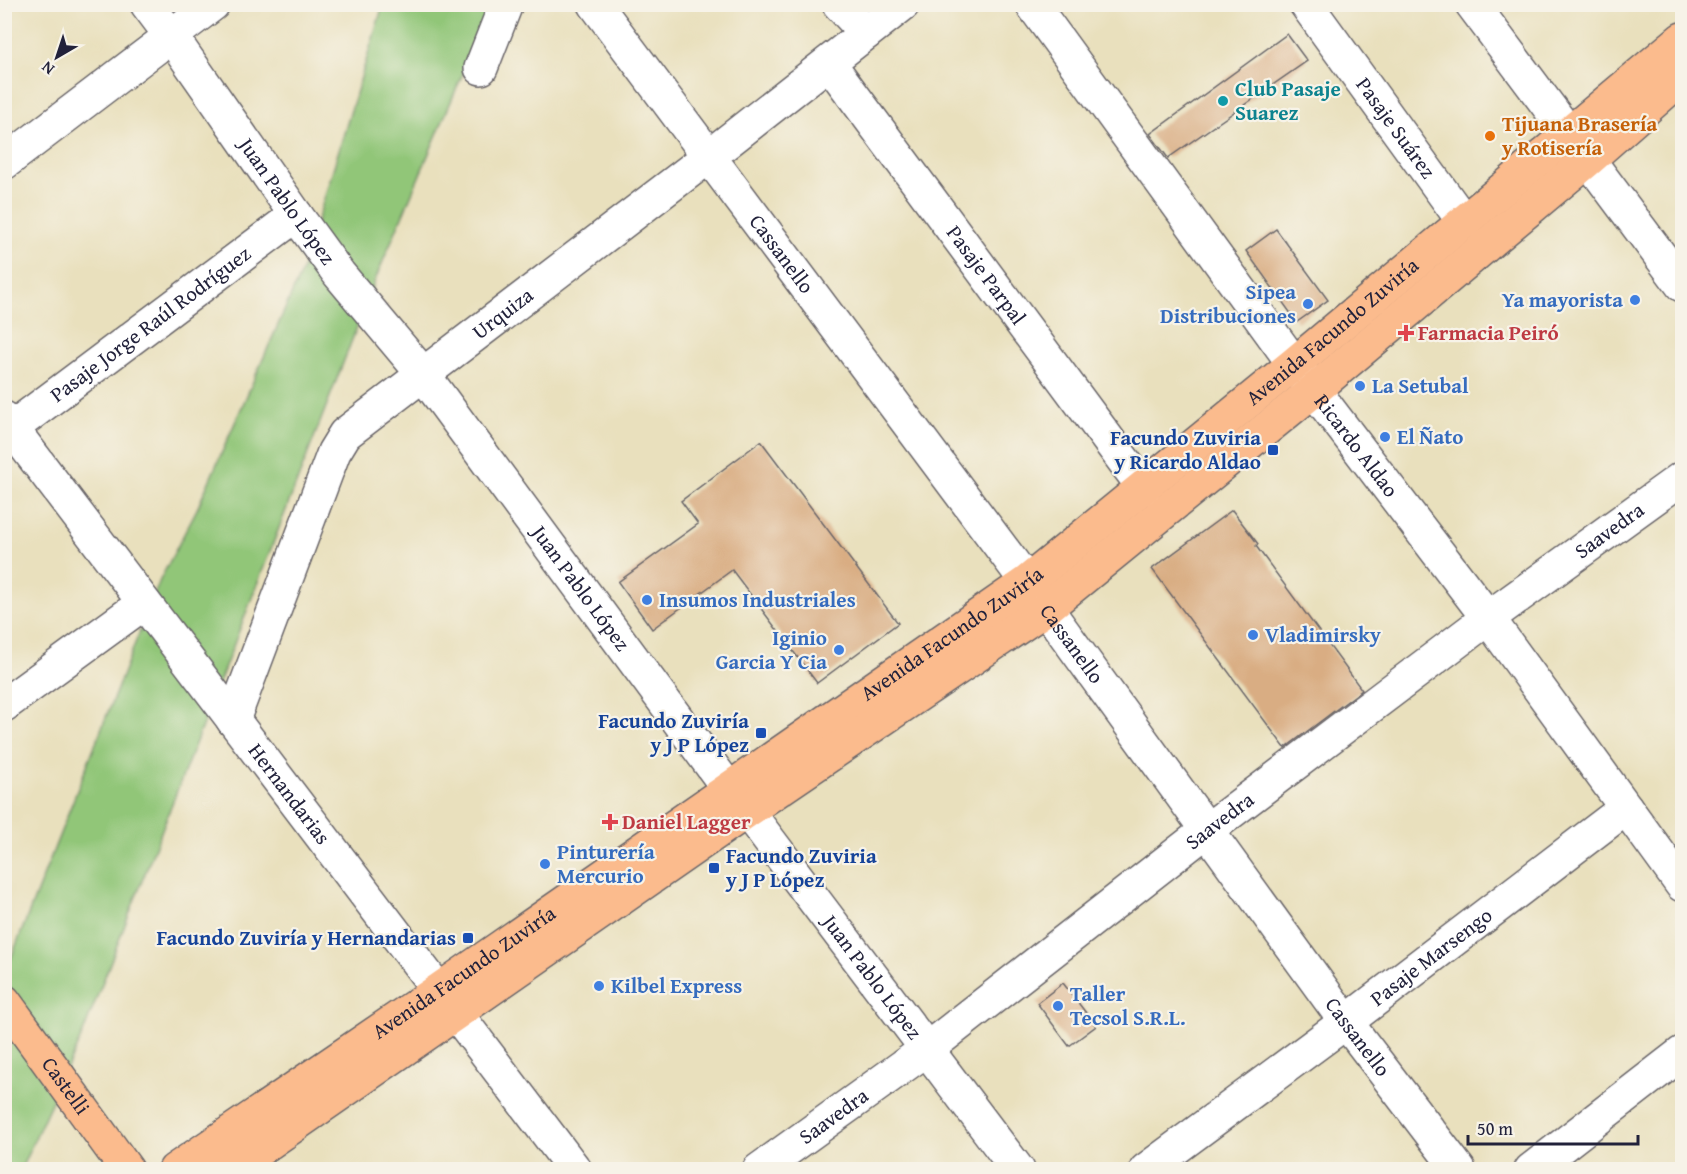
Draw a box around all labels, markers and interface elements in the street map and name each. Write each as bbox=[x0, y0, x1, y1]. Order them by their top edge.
north arrow bbox=[27, 27, 87, 87]
text: N bbox=[36, 56, 59, 81]
street label: Pasaje Suárez bbox=[1349, 70, 1444, 185]
place label: Club Pasaje Suarez bbox=[1235, 73, 1341, 128]
marker: Club Pasaje Suarez bbox=[1216, 94, 1230, 108]
place label: Tijuana Brasería y Rotisería bbox=[1501, 108, 1657, 163]
street label: Juan Pablo López bbox=[230, 129, 343, 271]
marker: Tijuana Brasería y Rotisería bbox=[1483, 129, 1497, 143]
street label: Cassanello bbox=[742, 207, 822, 300]
street label: Pasaje Parpal bbox=[939, 219, 1034, 331]
street label: Pasaje Jorge Raúl Rodríguez bbox=[43, 238, 257, 409]
street label: Avenida Facundo Zuviría bbox=[1239, 250, 1425, 413]
place label: Sipea Distribuciones bbox=[1160, 276, 1296, 331]
street label: Urquiza bbox=[465, 280, 540, 347]
place label: Ya mayorista bbox=[1502, 284, 1623, 315]
marker: Ya mayorista bbox=[1628, 293, 1642, 307]
marker: Sipea Distribuciones bbox=[1301, 297, 1315, 311]
place label: Farmacia Peiró bbox=[1418, 317, 1559, 348]
marker: Farmacia Peiró bbox=[1399, 326, 1413, 340]
place label: La Setubal bbox=[1372, 370, 1469, 401]
marker: La Setubal bbox=[1353, 379, 1367, 393]
street label: Ricardo Aldao bbox=[1307, 387, 1406, 504]
place label: El Ñato bbox=[1397, 421, 1463, 452]
place label: Facundo Zuviria y Ricardo Aldao bbox=[1110, 422, 1261, 477]
marker: El Ñato bbox=[1378, 430, 1392, 444]
marker: Facundo Zuviria y Ricardo Aldao bbox=[1266, 443, 1280, 457]
street label: Saavedra bbox=[1568, 494, 1650, 566]
street label: Juan Pablo López bbox=[523, 516, 638, 657]
street label: Avenida Facundo Zuviría bbox=[854, 559, 1050, 708]
place label: Insumos Industriales bbox=[659, 584, 856, 615]
marker: Insumos Industriales bbox=[640, 593, 654, 607]
street label: Cassanello bbox=[1033, 597, 1112, 690]
place label: Vladimirsky bbox=[1265, 619, 1381, 650]
place label: Iginio Garcia Y Cia bbox=[716, 622, 827, 677]
marker: Vladimirsky bbox=[1246, 628, 1260, 642]
marker: Iginio Garcia Y Cia bbox=[832, 643, 846, 657]
place label: Facundo Zuviría y J P López bbox=[598, 705, 749, 760]
marker: Facundo Zuviría y J P López bbox=[754, 726, 768, 740]
street label: Hernandarias bbox=[241, 736, 338, 851]
street label: Saavedra bbox=[1178, 784, 1260, 857]
place label: Daniel Lagger bbox=[622, 806, 751, 837]
marker: Daniel Lagger bbox=[603, 815, 617, 829]
place label: Pinturería Mercurio bbox=[557, 836, 655, 891]
place label: Facundo Zuviria y J P López bbox=[725, 840, 877, 895]
marker: Pinturería Mercurio bbox=[538, 857, 552, 871]
marker: Facundo Zuviria y J P López bbox=[707, 861, 721, 875]
street label: Avenida Facundo Zuviría bbox=[366, 898, 562, 1046]
street label: Pasaje Marsengo bbox=[1363, 900, 1499, 1013]
street label: Juan Pablo López bbox=[814, 906, 930, 1046]
place label: Facundo Zuviría y Hernandarias bbox=[156, 922, 456, 953]
marker: Facundo Zuviría y Hernandarias bbox=[461, 931, 475, 945]
place label: Kilbel Express bbox=[611, 970, 742, 1001]
place label: Taller Tecsol S.R.L. bbox=[1070, 978, 1186, 1033]
marker: Kilbel Express bbox=[592, 979, 606, 993]
street label: Cassanello bbox=[1318, 991, 1398, 1083]
marker: Taller Tecsol S.R.L. bbox=[1051, 999, 1065, 1013]
street label: Castelli bbox=[35, 1050, 98, 1121]
street label: Saavedra bbox=[792, 1080, 875, 1152]
scale bar bbox=[1468, 1108, 1638, 1146]
text: 50 m bbox=[1477, 1115, 1513, 1142]

